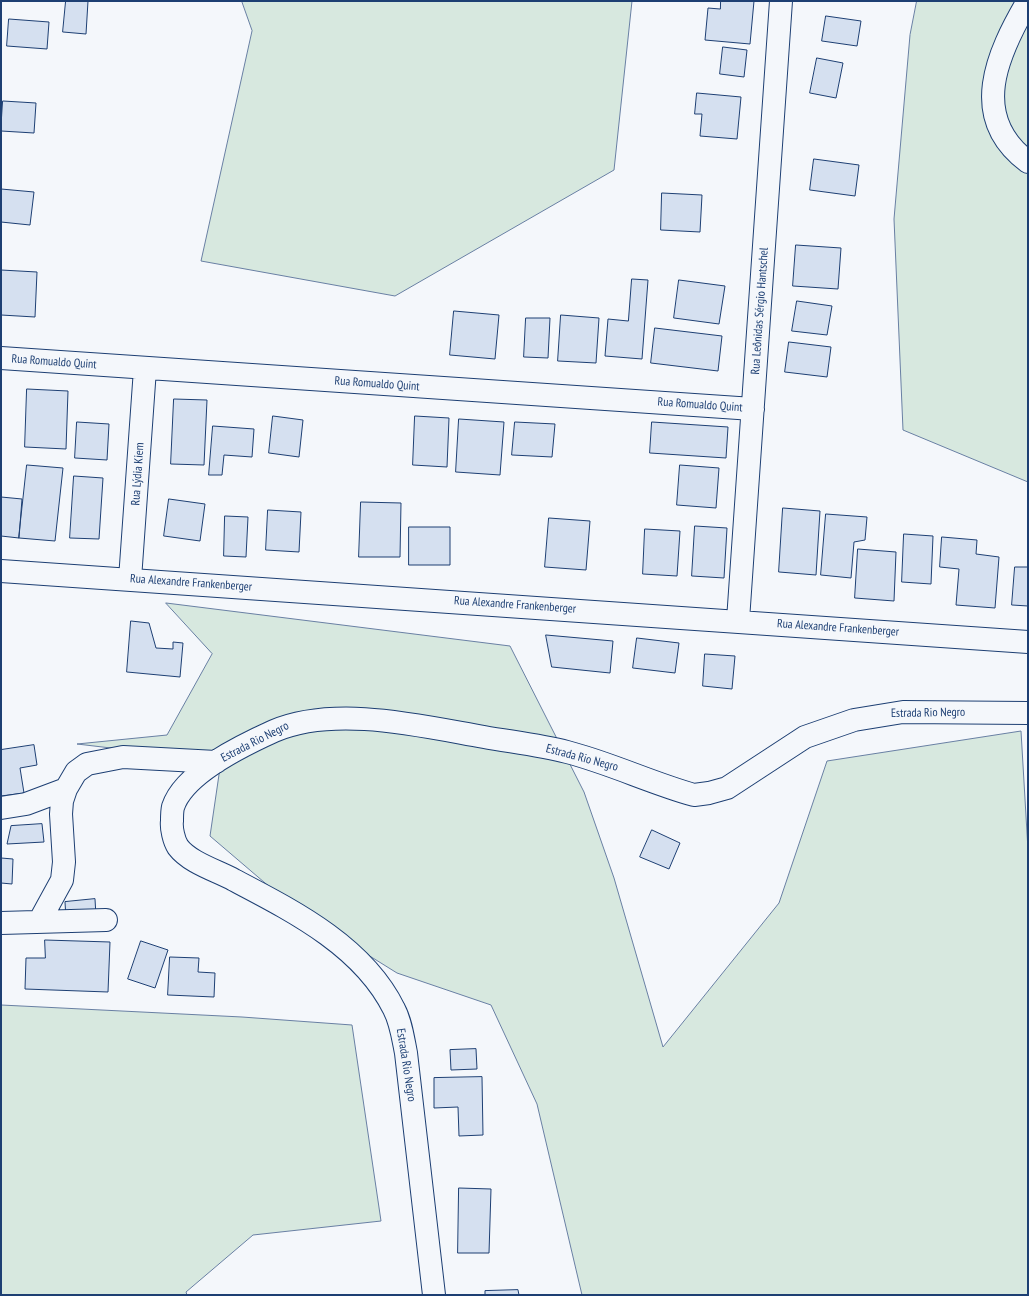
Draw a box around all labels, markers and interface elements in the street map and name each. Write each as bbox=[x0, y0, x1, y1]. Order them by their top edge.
street label: Rua Leônidas Sérgio Hantschel bbox=[748, 247, 772, 375]
street label: Rua Romualdo Quint bbox=[11, 352, 97, 372]
street label: Rua Romualdo Quint bbox=[334, 374, 420, 394]
street label: Rua Romualdo Quint bbox=[657, 395, 743, 415]
street label: Rua Lýdia Kiem bbox=[129, 442, 147, 506]
street label: Rua Alexandre Frankenberger bbox=[129, 572, 253, 594]
street label: Rua Alexandre Frankenberger bbox=[453, 594, 577, 616]
street label: Rua Alexandre Frankenberger bbox=[776, 617, 900, 639]
street label: Estrada Rio Negro bbox=[891, 705, 965, 721]
street label: Estrada Rio Negro bbox=[219, 719, 291, 765]
street label: Estrada Rio Negro bbox=[544, 741, 620, 775]
street label: Estrada Rio Negro bbox=[393, 1027, 419, 1103]

